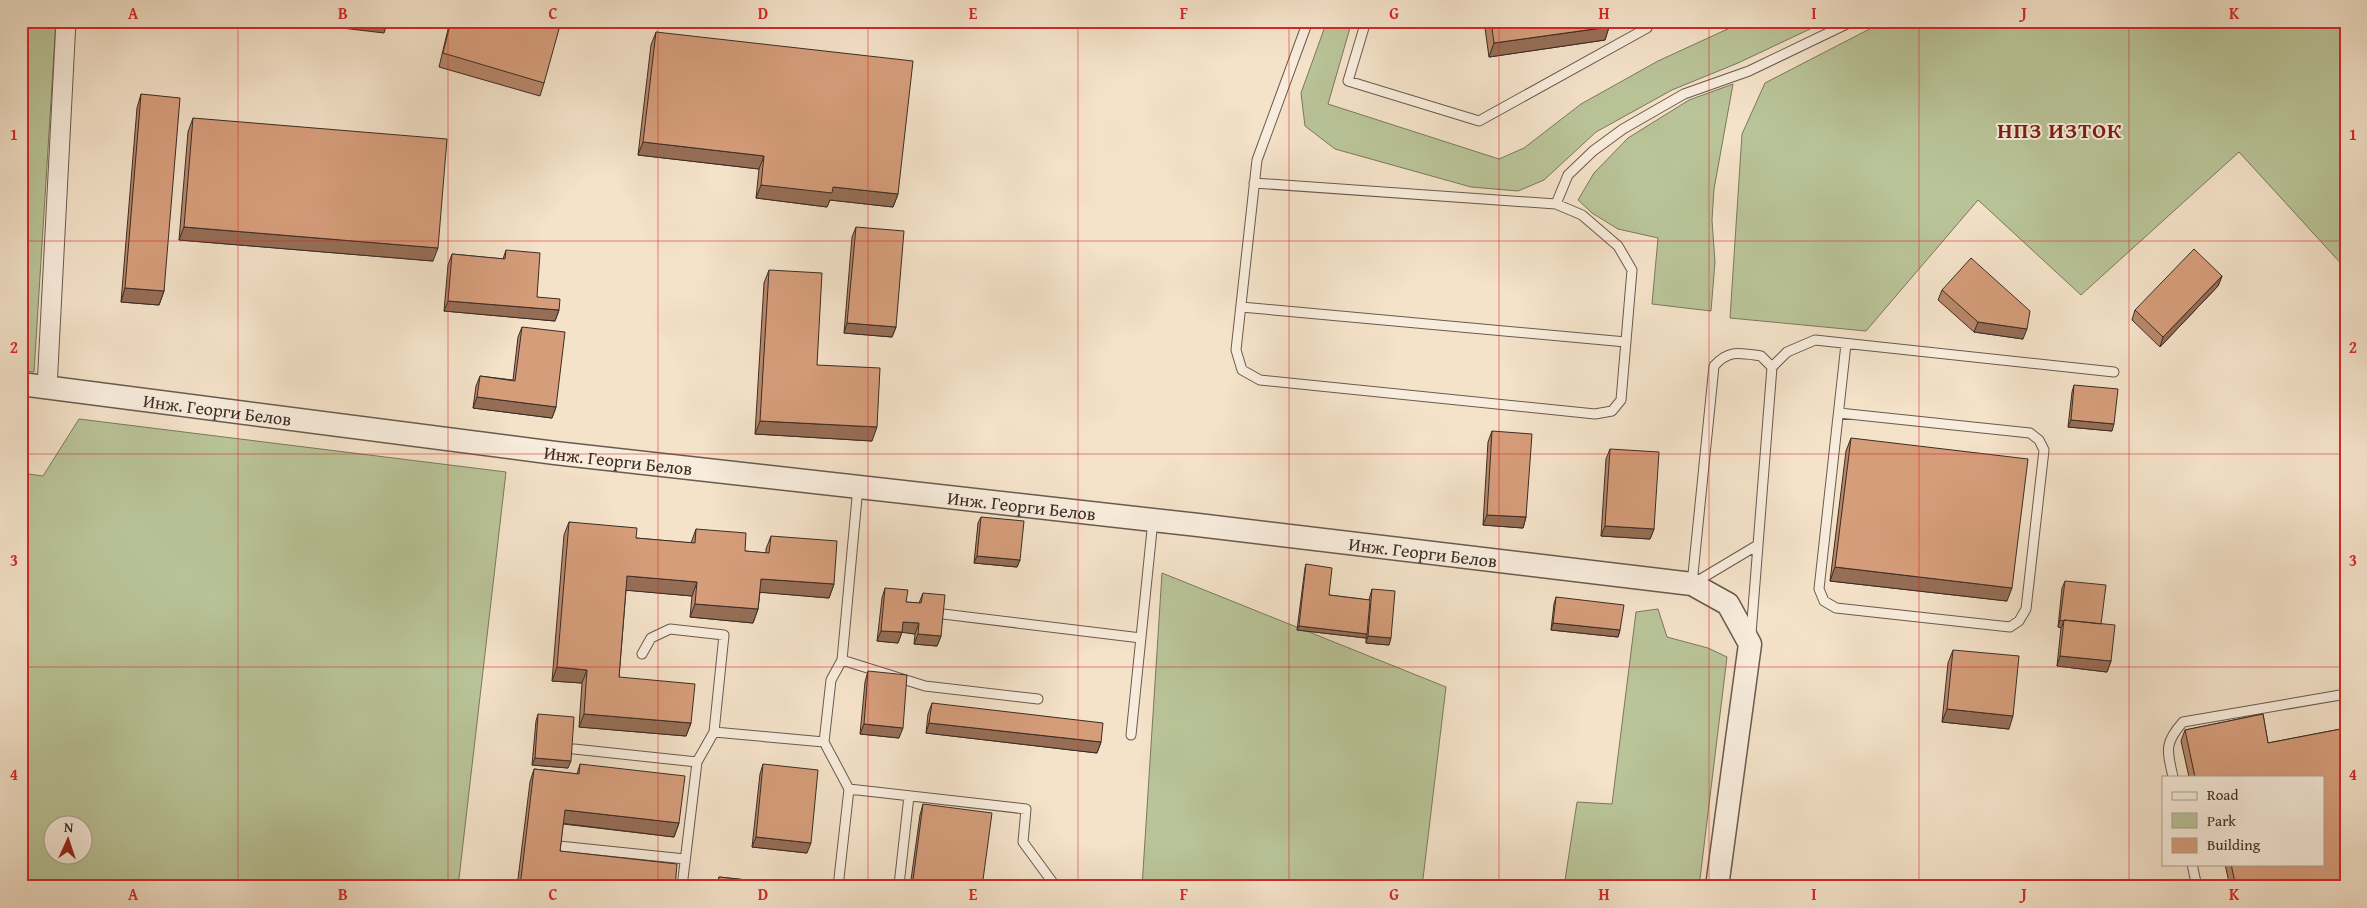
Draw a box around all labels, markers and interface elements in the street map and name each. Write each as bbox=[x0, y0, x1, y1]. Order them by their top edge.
text: A bbox=[128, 1, 139, 25]
text: B bbox=[338, 1, 348, 25]
text: C bbox=[548, 1, 558, 25]
text: D bbox=[758, 1, 768, 25]
text: E bbox=[969, 1, 978, 25]
text: F bbox=[1180, 1, 1188, 25]
text: G bbox=[1389, 1, 1399, 25]
text: H bbox=[1598, 1, 1610, 25]
text: I bbox=[1811, 1, 1817, 25]
text: J bbox=[2018, 1, 2027, 25]
text: K bbox=[2229, 1, 2240, 25]
district label: НПЗ ИЗТОК bbox=[1997, 114, 2123, 146]
text: 1 bbox=[10, 122, 18, 146]
text: 1 bbox=[2349, 122, 2357, 146]
text: 2 bbox=[10, 335, 18, 359]
text: 2 bbox=[2349, 335, 2357, 359]
street label: Инж. Георги Белов bbox=[142, 386, 293, 432]
street label: Инж. Георги Белов bbox=[542, 438, 694, 482]
street label: Инж. Георги Белов bbox=[946, 484, 1097, 527]
street label: Инж. Георги Белов bbox=[1347, 530, 1499, 574]
text: 3 bbox=[10, 548, 18, 572]
text: 3 bbox=[2349, 548, 2357, 572]
text: 4 bbox=[10, 762, 18, 786]
text: 4 bbox=[2349, 762, 2357, 786]
legend bbox=[2162, 776, 2324, 866]
text: Road bbox=[2207, 784, 2238, 805]
text: Park bbox=[2207, 810, 2236, 831]
north arrow bbox=[42, 816, 92, 866]
text: N bbox=[63, 817, 75, 837]
text: Building bbox=[2207, 834, 2261, 855]
text: A bbox=[128, 882, 139, 906]
text: B bbox=[338, 882, 348, 906]
text: C bbox=[548, 882, 558, 906]
text: D bbox=[758, 882, 768, 906]
text: E bbox=[969, 882, 978, 906]
text: F bbox=[1180, 882, 1188, 906]
text: G bbox=[1389, 882, 1399, 906]
text: H bbox=[1598, 882, 1610, 906]
text: I bbox=[1811, 882, 1817, 906]
text: J bbox=[2018, 882, 2027, 906]
text: K bbox=[2229, 882, 2240, 906]

